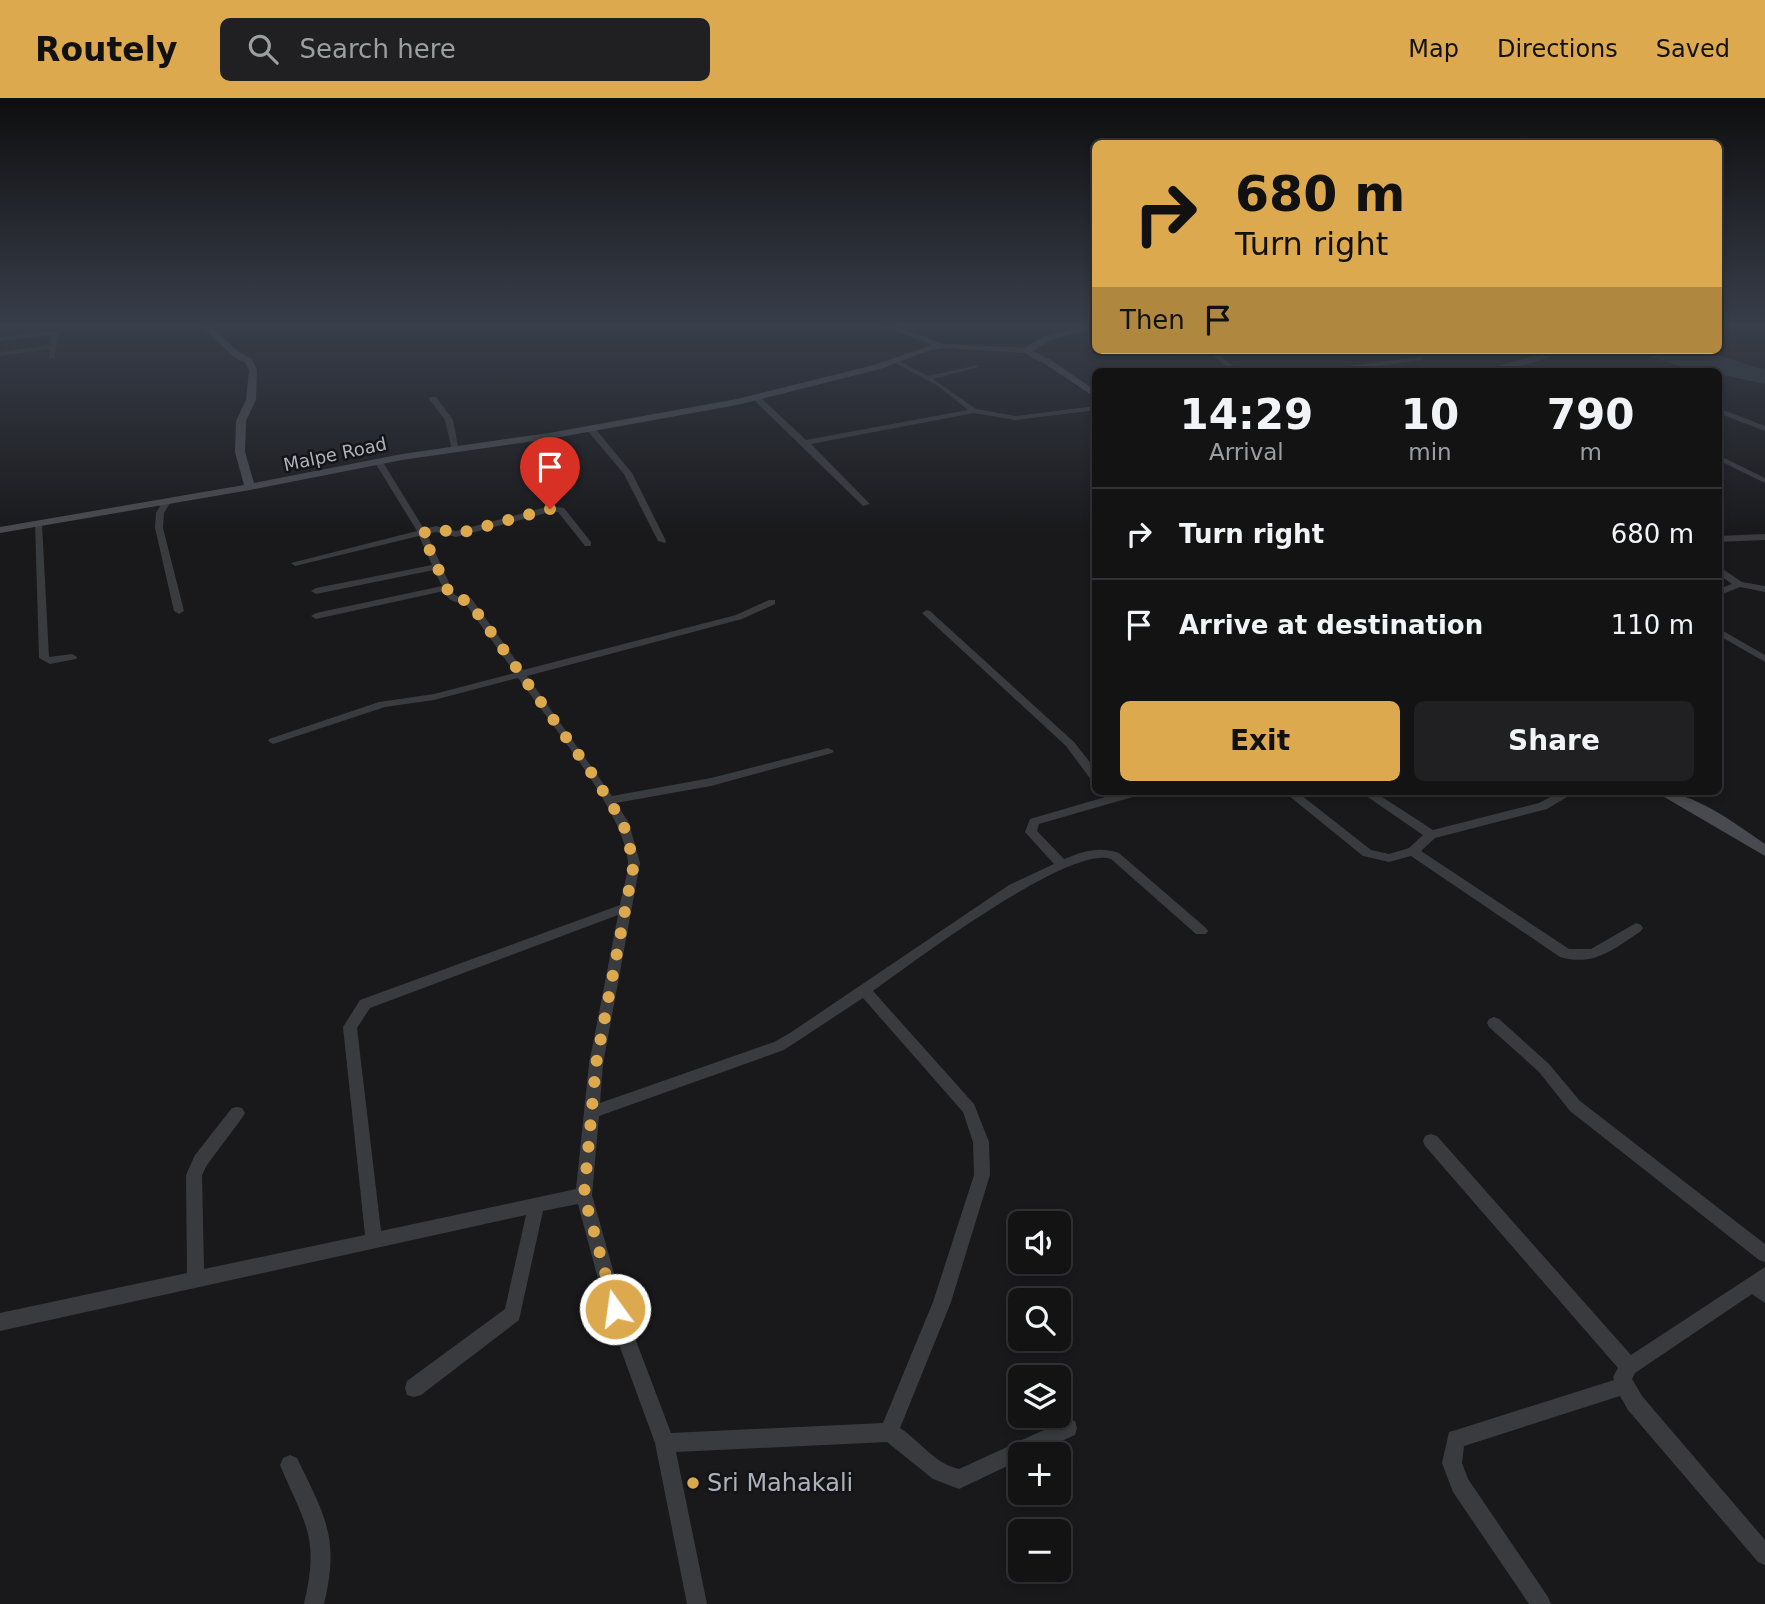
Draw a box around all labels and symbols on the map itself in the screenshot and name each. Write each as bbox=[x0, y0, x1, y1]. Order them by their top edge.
street label: Malpe Road bbox=[281, 433, 389, 475]
pin bbox=[520, 437, 580, 509]
position arrow bbox=[578, 1272, 652, 1346]
place label: Sri Mahakali bbox=[707, 1469, 853, 1497]
marker: Sri Mahakali bbox=[685, 1475, 701, 1491]

